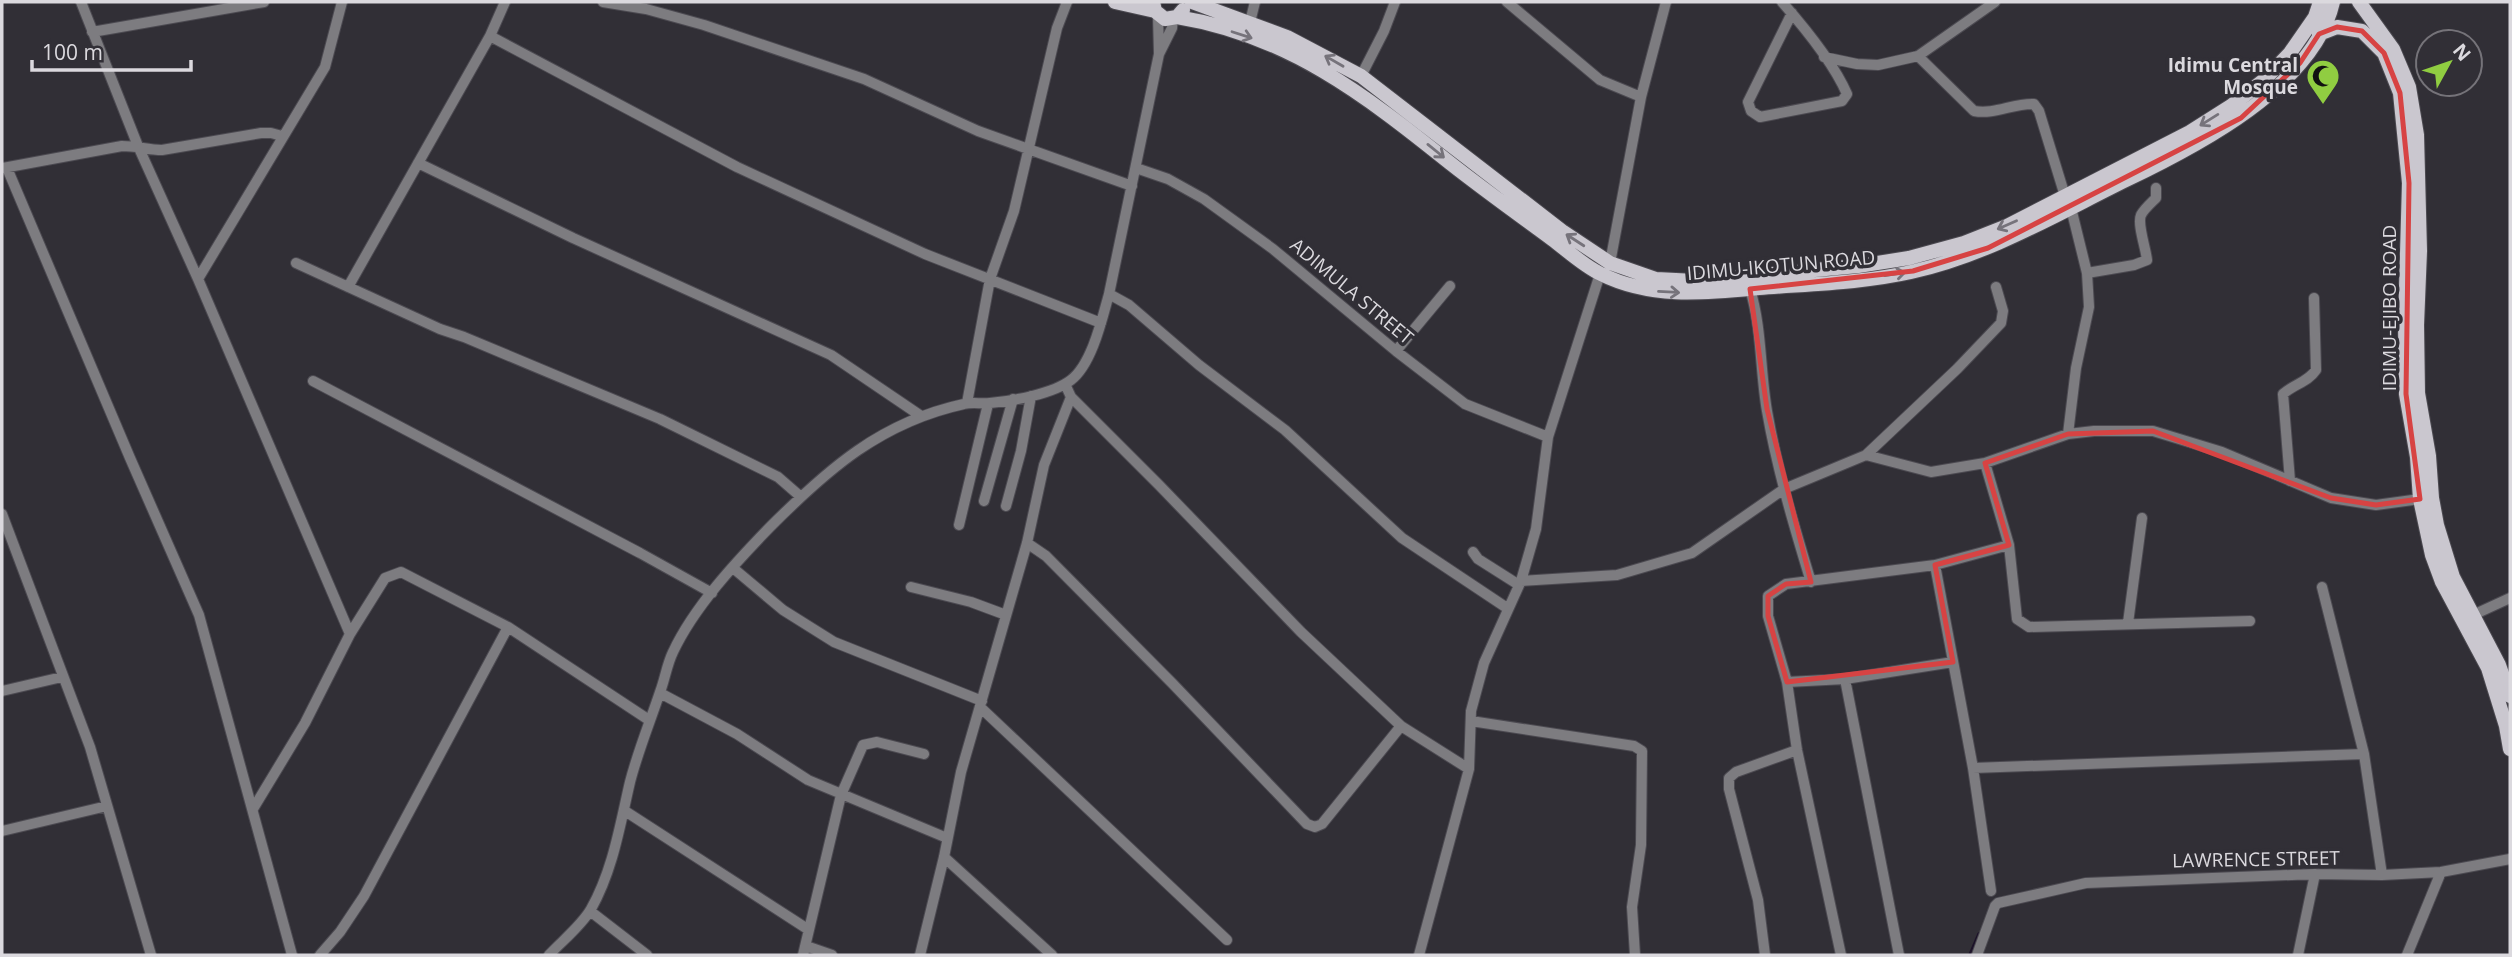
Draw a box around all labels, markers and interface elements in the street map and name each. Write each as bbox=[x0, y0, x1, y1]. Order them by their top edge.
scale bar bbox=[32, 28, 191, 72]
north arrow bbox=[2414, 28, 2484, 98]
one-way arrow bbox=[1231, 29, 1253, 42]
text: 100 m bbox=[42, 38, 103, 66]
text: N bbox=[2447, 38, 2477, 66]
place label: Idimu Central Mosque bbox=[2168, 52, 2298, 100]
one-way arrow bbox=[1324, 54, 1345, 67]
mosque icon: Idimu Central Mosque bbox=[2304, 57, 2342, 106]
one-way arrow bbox=[2199, 114, 2219, 128]
one-way arrow bbox=[1426, 144, 1444, 159]
one-way arrow bbox=[1997, 219, 2018, 232]
street label: IDIMU-EJIBO ROAD bbox=[2376, 225, 2402, 391]
street label: ADIMULA STREET bbox=[1285, 232, 1419, 351]
one-way arrow bbox=[1566, 233, 1586, 247]
street label: IDIMU-IKOTUN ROAD bbox=[1686, 244, 1876, 286]
one-way arrow bbox=[1883, 267, 1906, 280]
one-way arrow bbox=[1657, 286, 1680, 299]
street label: LAWRENCE STREET bbox=[2172, 845, 2341, 873]

